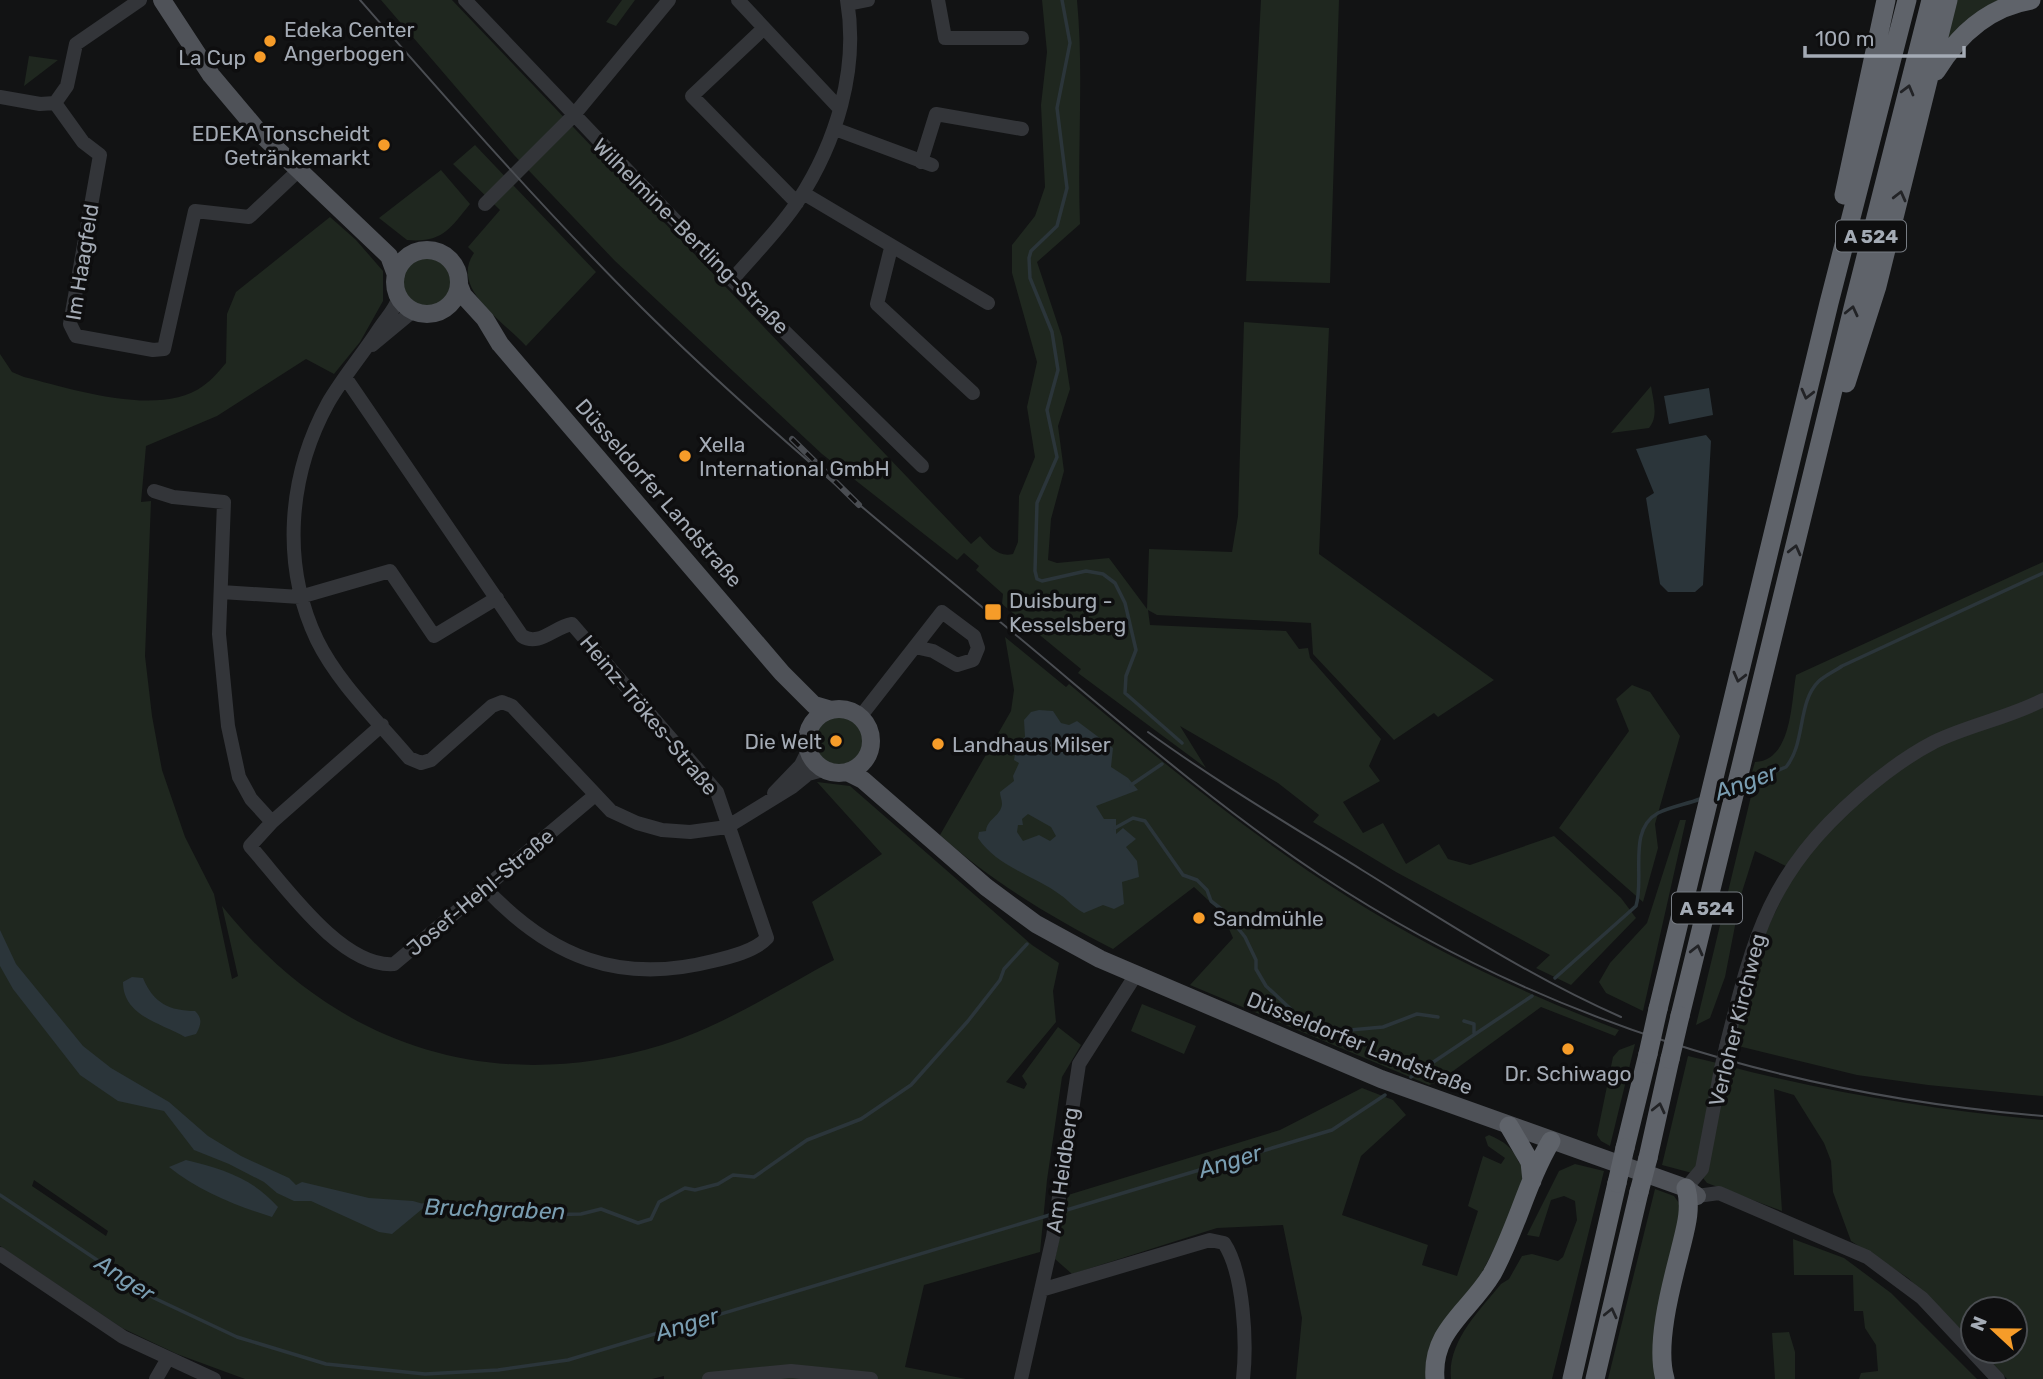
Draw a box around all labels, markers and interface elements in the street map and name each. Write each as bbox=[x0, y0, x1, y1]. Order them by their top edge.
scale bar bbox=[1805, 14, 1964, 58]
place label: Edeka Center Angerbogen bbox=[284, 17, 415, 66]
text: 100 m bbox=[1815, 26, 1874, 51]
marker: Edeka Center Angerbogen bbox=[262, 33, 278, 49]
place label: La Cup bbox=[178, 45, 246, 70]
marker: La Cup bbox=[252, 49, 268, 65]
one-way arrow bbox=[1900, 84, 1914, 96]
place label: EDEKA Tonscheidt Getränkemarkt bbox=[192, 121, 370, 170]
street label: Wilhelmine-Bertling-Straße bbox=[588, 133, 794, 339]
marker: EDEKA Tonscheidt Getränkemarkt bbox=[376, 137, 392, 153]
one-way arrow bbox=[1892, 190, 1906, 202]
street label: Im Haagfeld bbox=[60, 202, 104, 322]
road number: A 524 bbox=[1836, 220, 1906, 252]
one-way arrow bbox=[1844, 305, 1858, 317]
one-way arrow bbox=[1801, 387, 1815, 399]
street label: Düsseldorfer Landstraße bbox=[570, 394, 748, 592]
place label: Xella International GmbH bbox=[699, 432, 890, 481]
marker: Xella International GmbH bbox=[677, 448, 693, 464]
one-way arrow bbox=[1787, 544, 1801, 556]
place label: Duisburg - Kesselsberg bbox=[1009, 588, 1126, 637]
marker: Duisburg - Kesselsberg bbox=[983, 602, 1003, 622]
street label: Heinz-Trökes-Straße bbox=[575, 630, 723, 800]
one-way arrow bbox=[1733, 671, 1747, 683]
place label: Die Welt bbox=[744, 729, 822, 754]
place label: Landhaus Milser bbox=[952, 732, 1111, 757]
marker: Die Welt bbox=[828, 733, 844, 749]
marker: Landhaus Milser bbox=[930, 736, 946, 752]
water label: Anger bbox=[1710, 757, 1782, 807]
street label: Josef-Hehl-Straße bbox=[401, 823, 559, 961]
road number: A 524 bbox=[1672, 893, 1742, 924]
place label: Sandmühle bbox=[1213, 906, 1324, 931]
marker: Sandmühle bbox=[1191, 910, 1207, 926]
street label: Verloher Kirchweg bbox=[1703, 931, 1771, 1109]
one-way arrow bbox=[1688, 944, 1703, 956]
street label: Düsseldorfer Landstraße bbox=[1243, 986, 1477, 1100]
marker: Dr. Schiwago bbox=[1560, 1041, 1576, 1057]
place label: Dr. Schiwago bbox=[1505, 1061, 1632, 1086]
one-way arrow bbox=[1651, 1102, 1665, 1114]
street label: Am Heidberg bbox=[1041, 1105, 1083, 1235]
water label: Anger bbox=[1194, 1138, 1266, 1184]
water label: Bruchgraben bbox=[424, 1193, 566, 1225]
water label: Anger bbox=[89, 1248, 161, 1308]
north arrow bbox=[1959, 1295, 2029, 1365]
water label: Anger bbox=[651, 1301, 723, 1347]
one-way arrow bbox=[1603, 1307, 1617, 1319]
text: N bbox=[1965, 1313, 1992, 1334]

